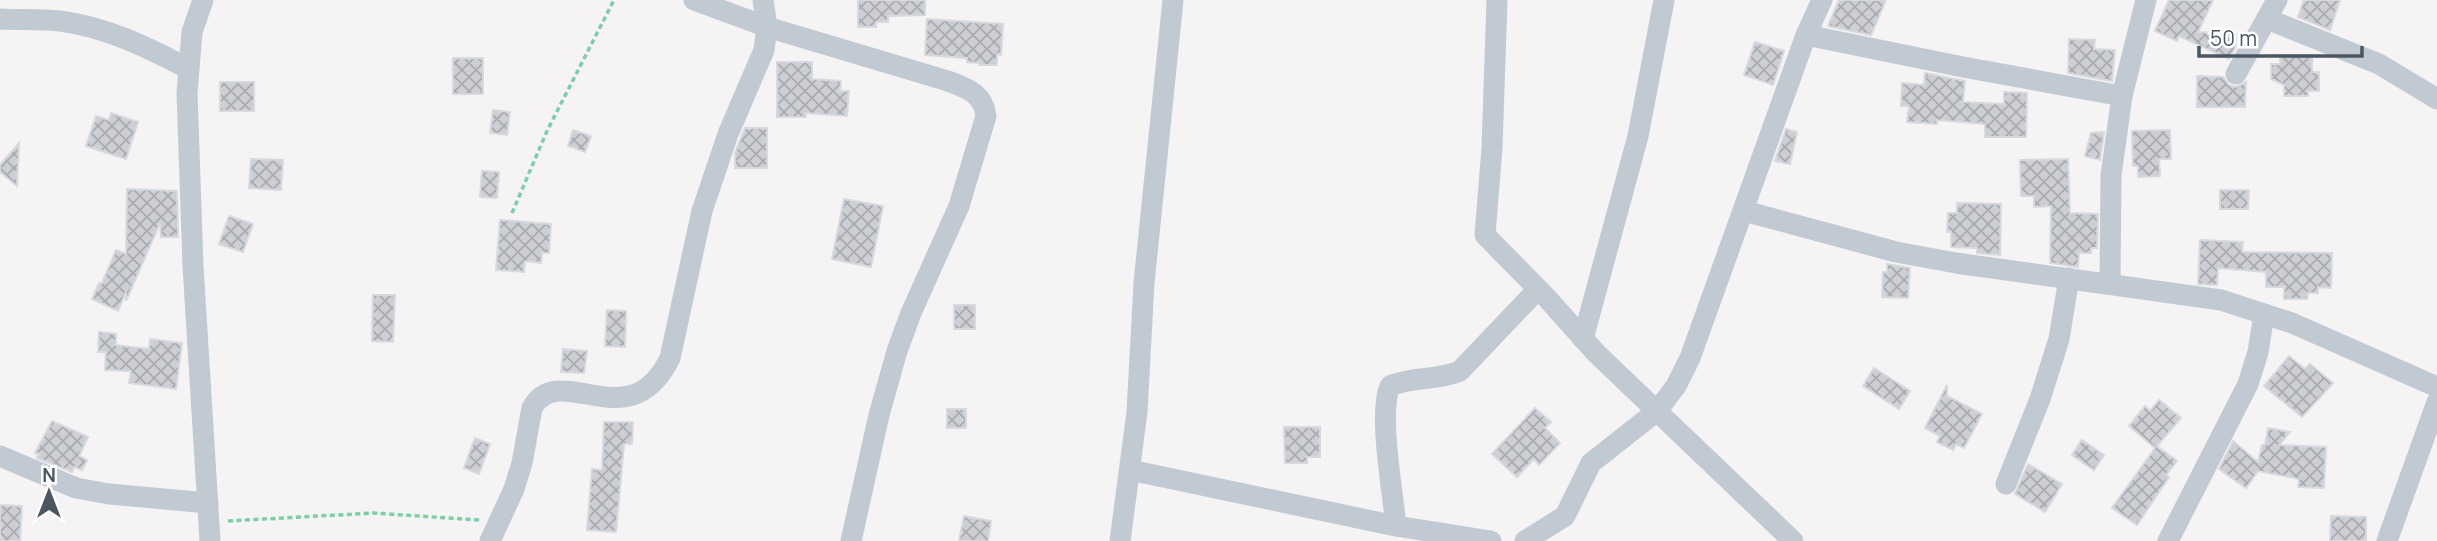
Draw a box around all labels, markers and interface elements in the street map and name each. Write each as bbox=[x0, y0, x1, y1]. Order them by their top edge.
scale bar bbox=[2199, 14, 2362, 58]
text: 50 m bbox=[2210, 24, 2257, 52]
north arrow bbox=[14, 457, 84, 527]
text: N bbox=[42, 462, 56, 488]

